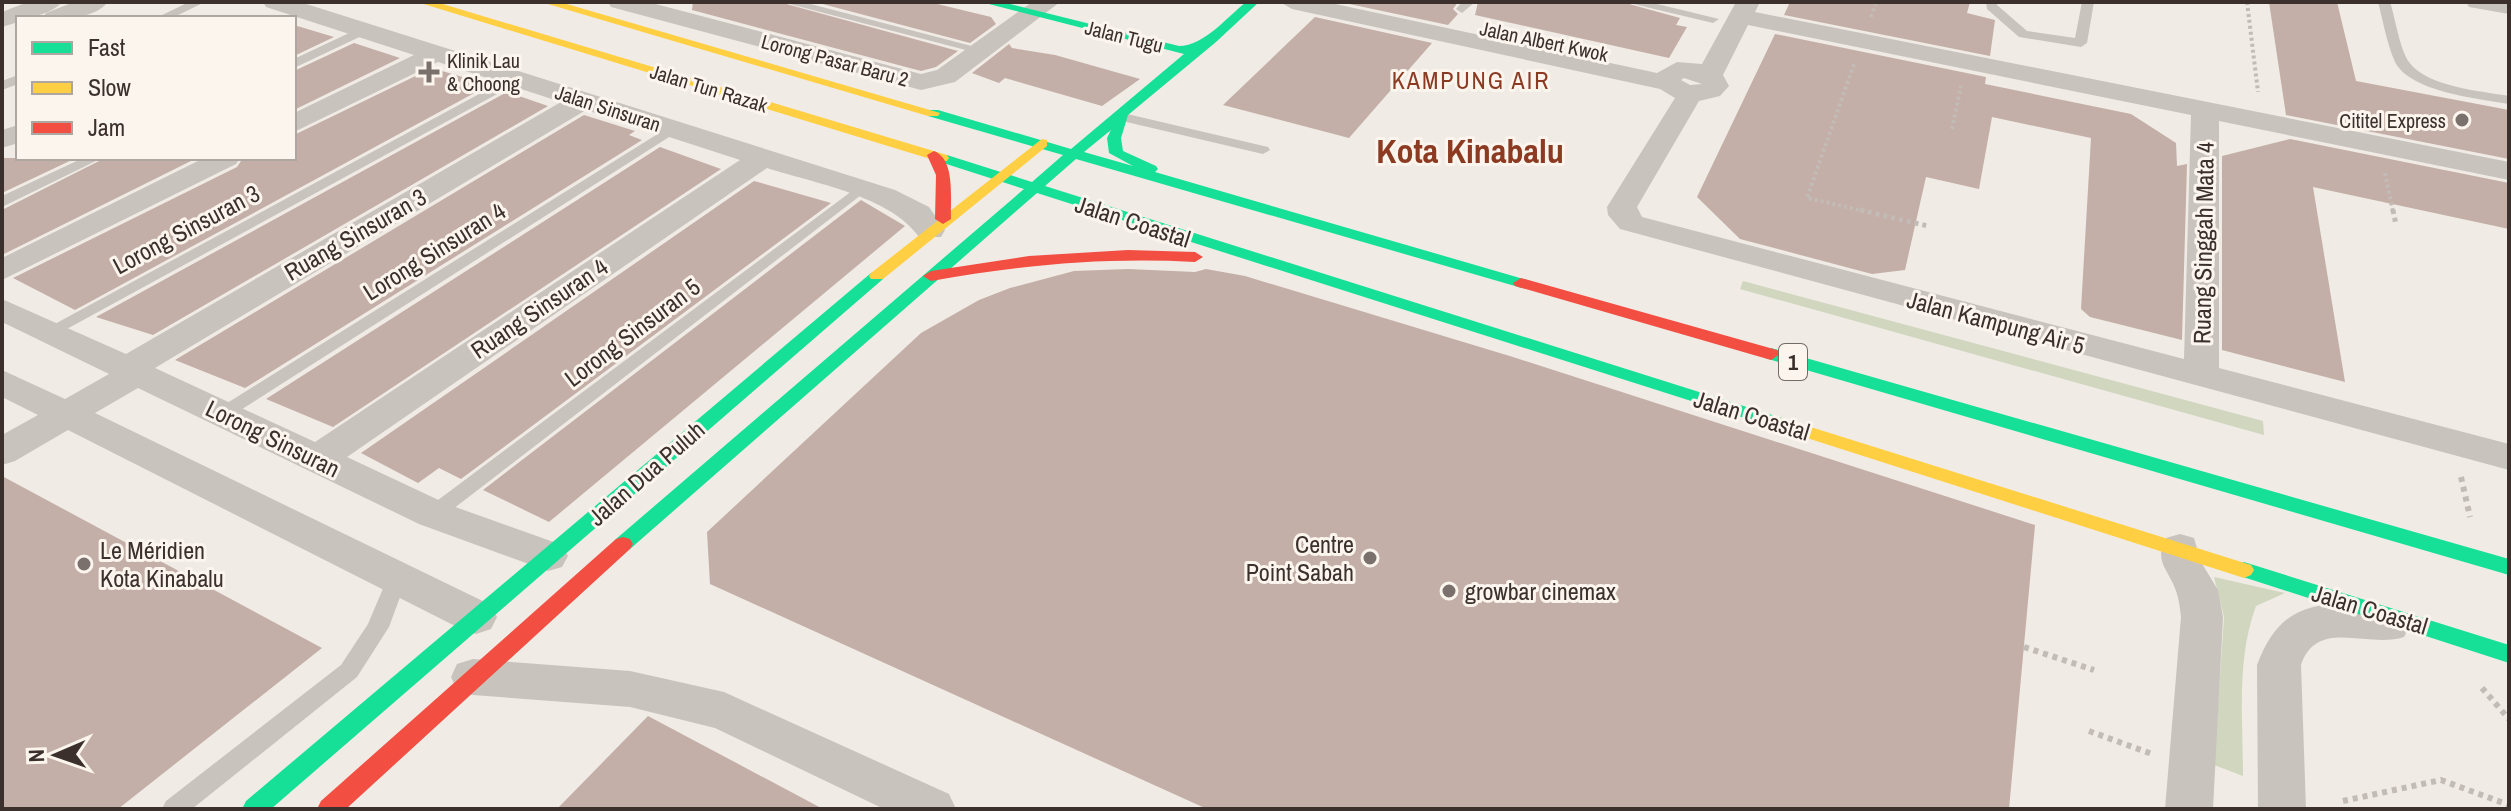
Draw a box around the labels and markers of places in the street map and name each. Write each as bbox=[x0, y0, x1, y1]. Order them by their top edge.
place label: Klinik Lau & Choong bbox=[447, 47, 520, 97]
marker: Klinik Lau & Choong bbox=[418, 61, 440, 83]
place label: Cititel Express bbox=[2339, 107, 2446, 134]
marker: Cititel Express bbox=[2453, 111, 2471, 129]
place label: Centre Point Sabah bbox=[1246, 528, 1354, 588]
place label: Le Méridien Kota Kinabalu bbox=[100, 534, 224, 594]
marker: Centre Point Sabah bbox=[1361, 549, 1379, 567]
marker: Le Méridien Kota Kinabalu bbox=[75, 555, 93, 573]
place label: growbar cinemax bbox=[1465, 575, 1616, 607]
marker: growbar cinemax bbox=[1440, 582, 1458, 600]

